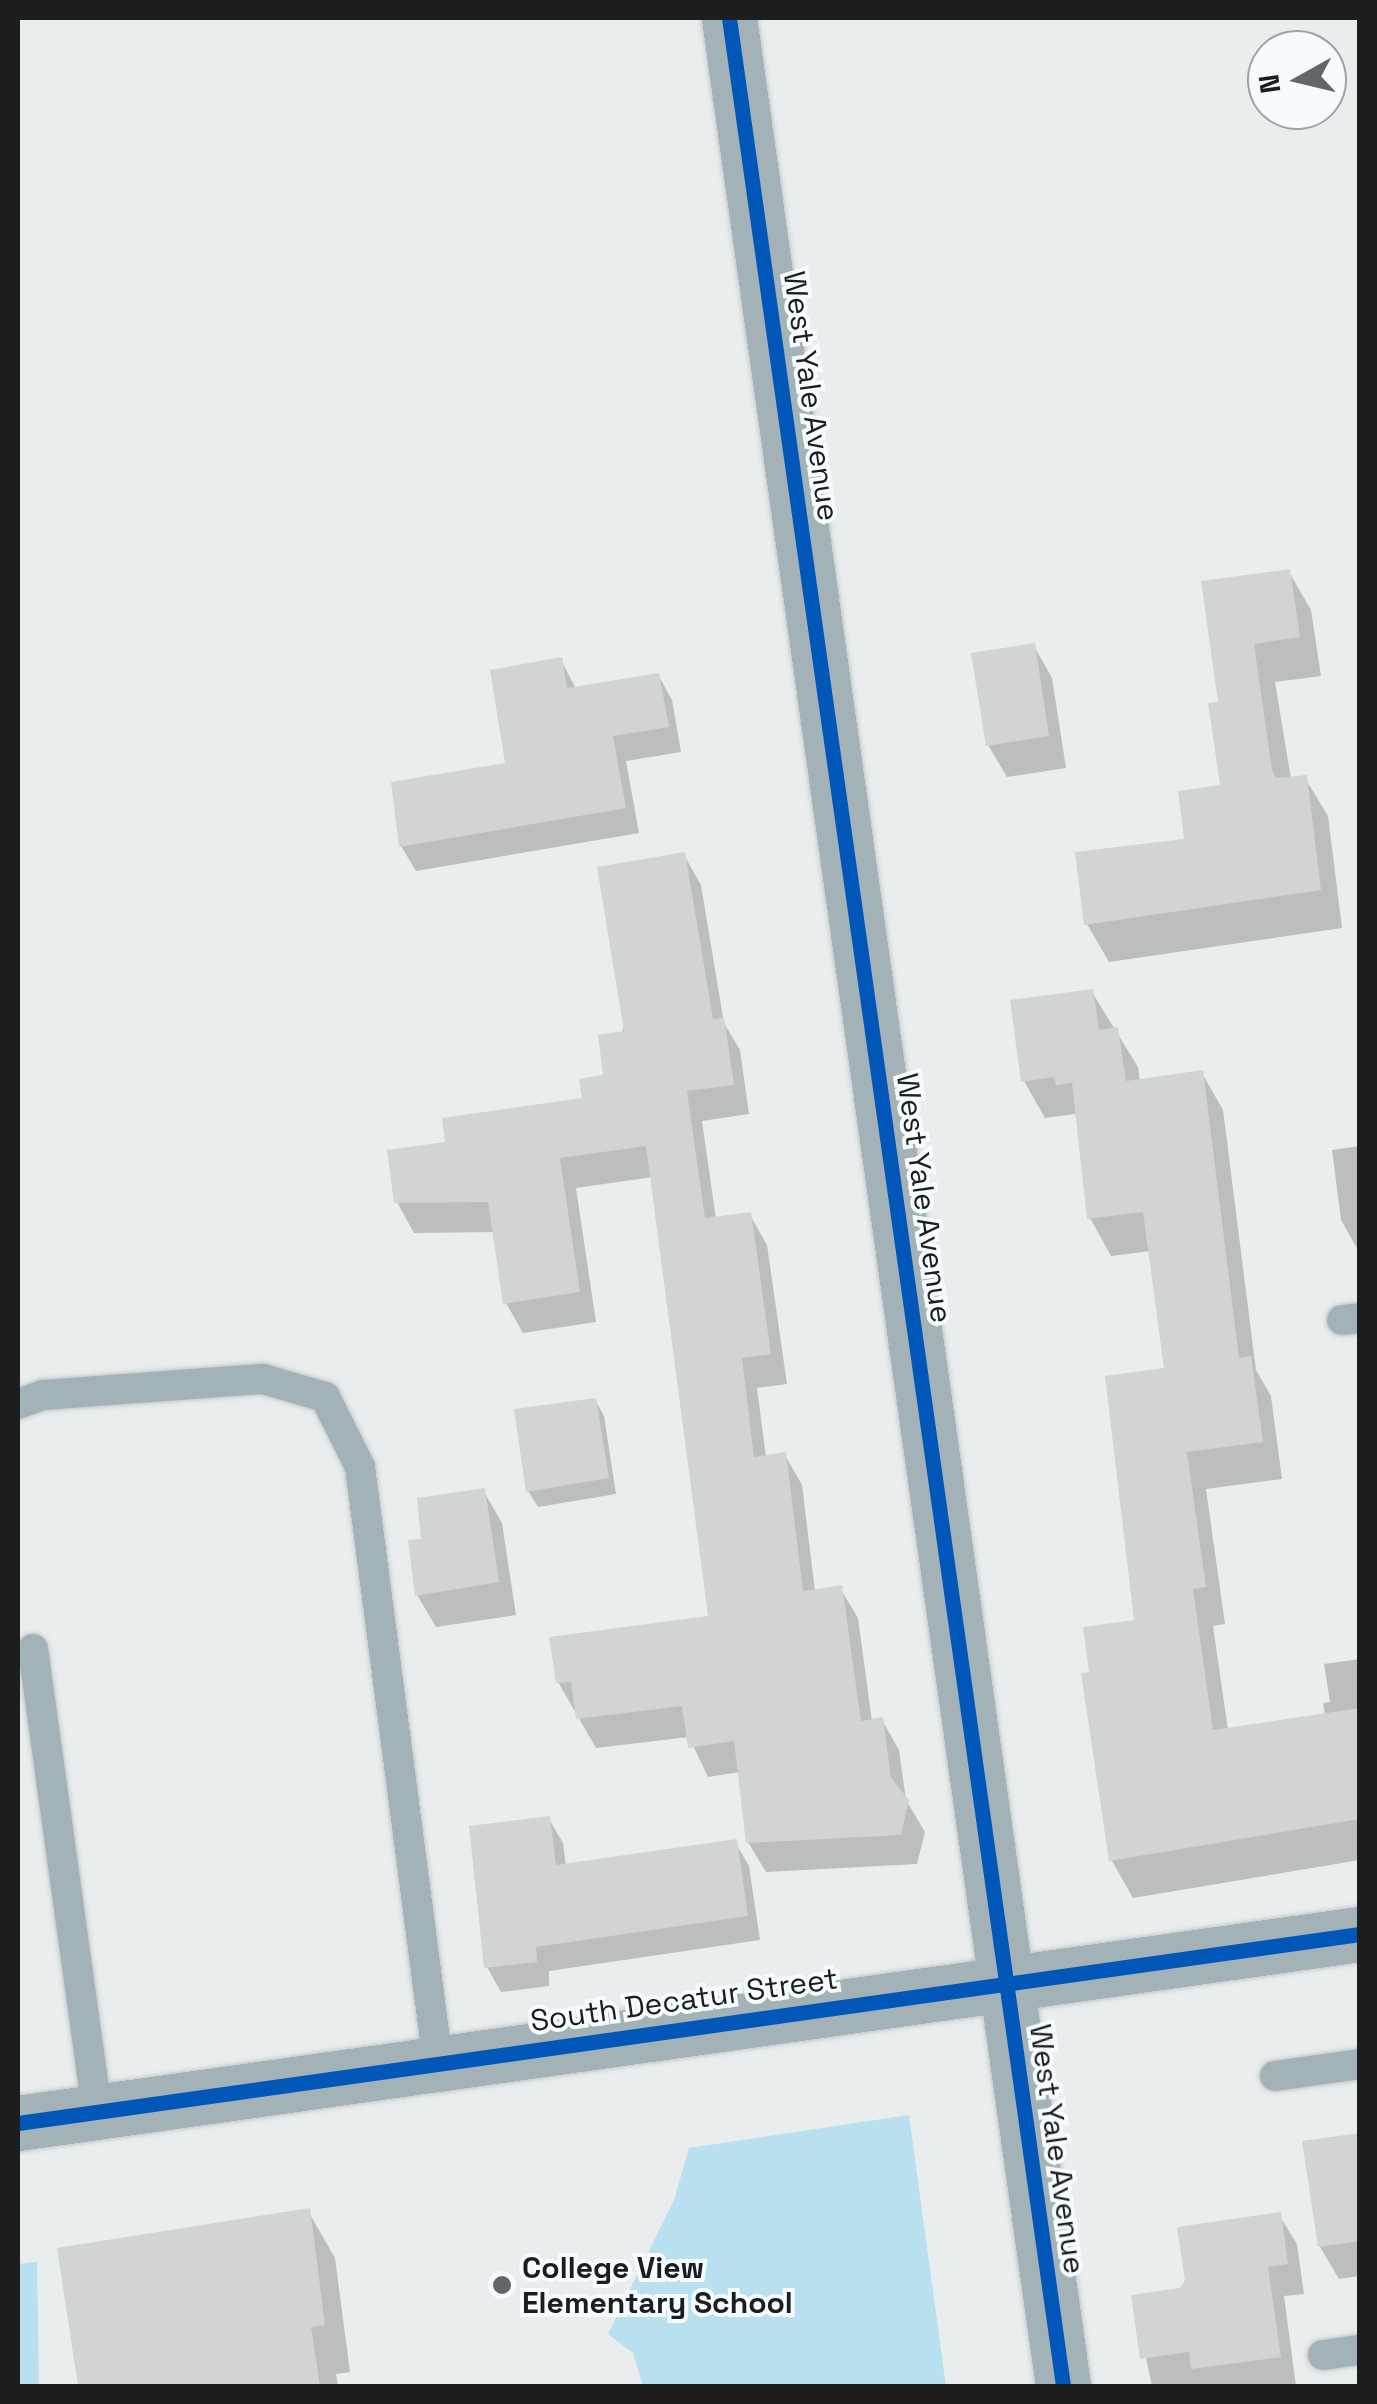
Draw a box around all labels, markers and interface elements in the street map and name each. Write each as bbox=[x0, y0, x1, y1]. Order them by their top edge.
north arrow bbox=[1247, 30, 1347, 130]
text: N bbox=[1250, 72, 1288, 96]
street label: West Yale Avenue bbox=[776, 268, 846, 524]
street label: West Yale Avenue bbox=[889, 1070, 959, 1326]
street label: South Decatur Street bbox=[528, 1961, 840, 2039]
street label: West Yale Avenue bbox=[1022, 2021, 1092, 2277]
place label: College View Elementary School bbox=[522, 2250, 793, 2320]
marker: College View Elementary School bbox=[491, 2274, 513, 2296]

